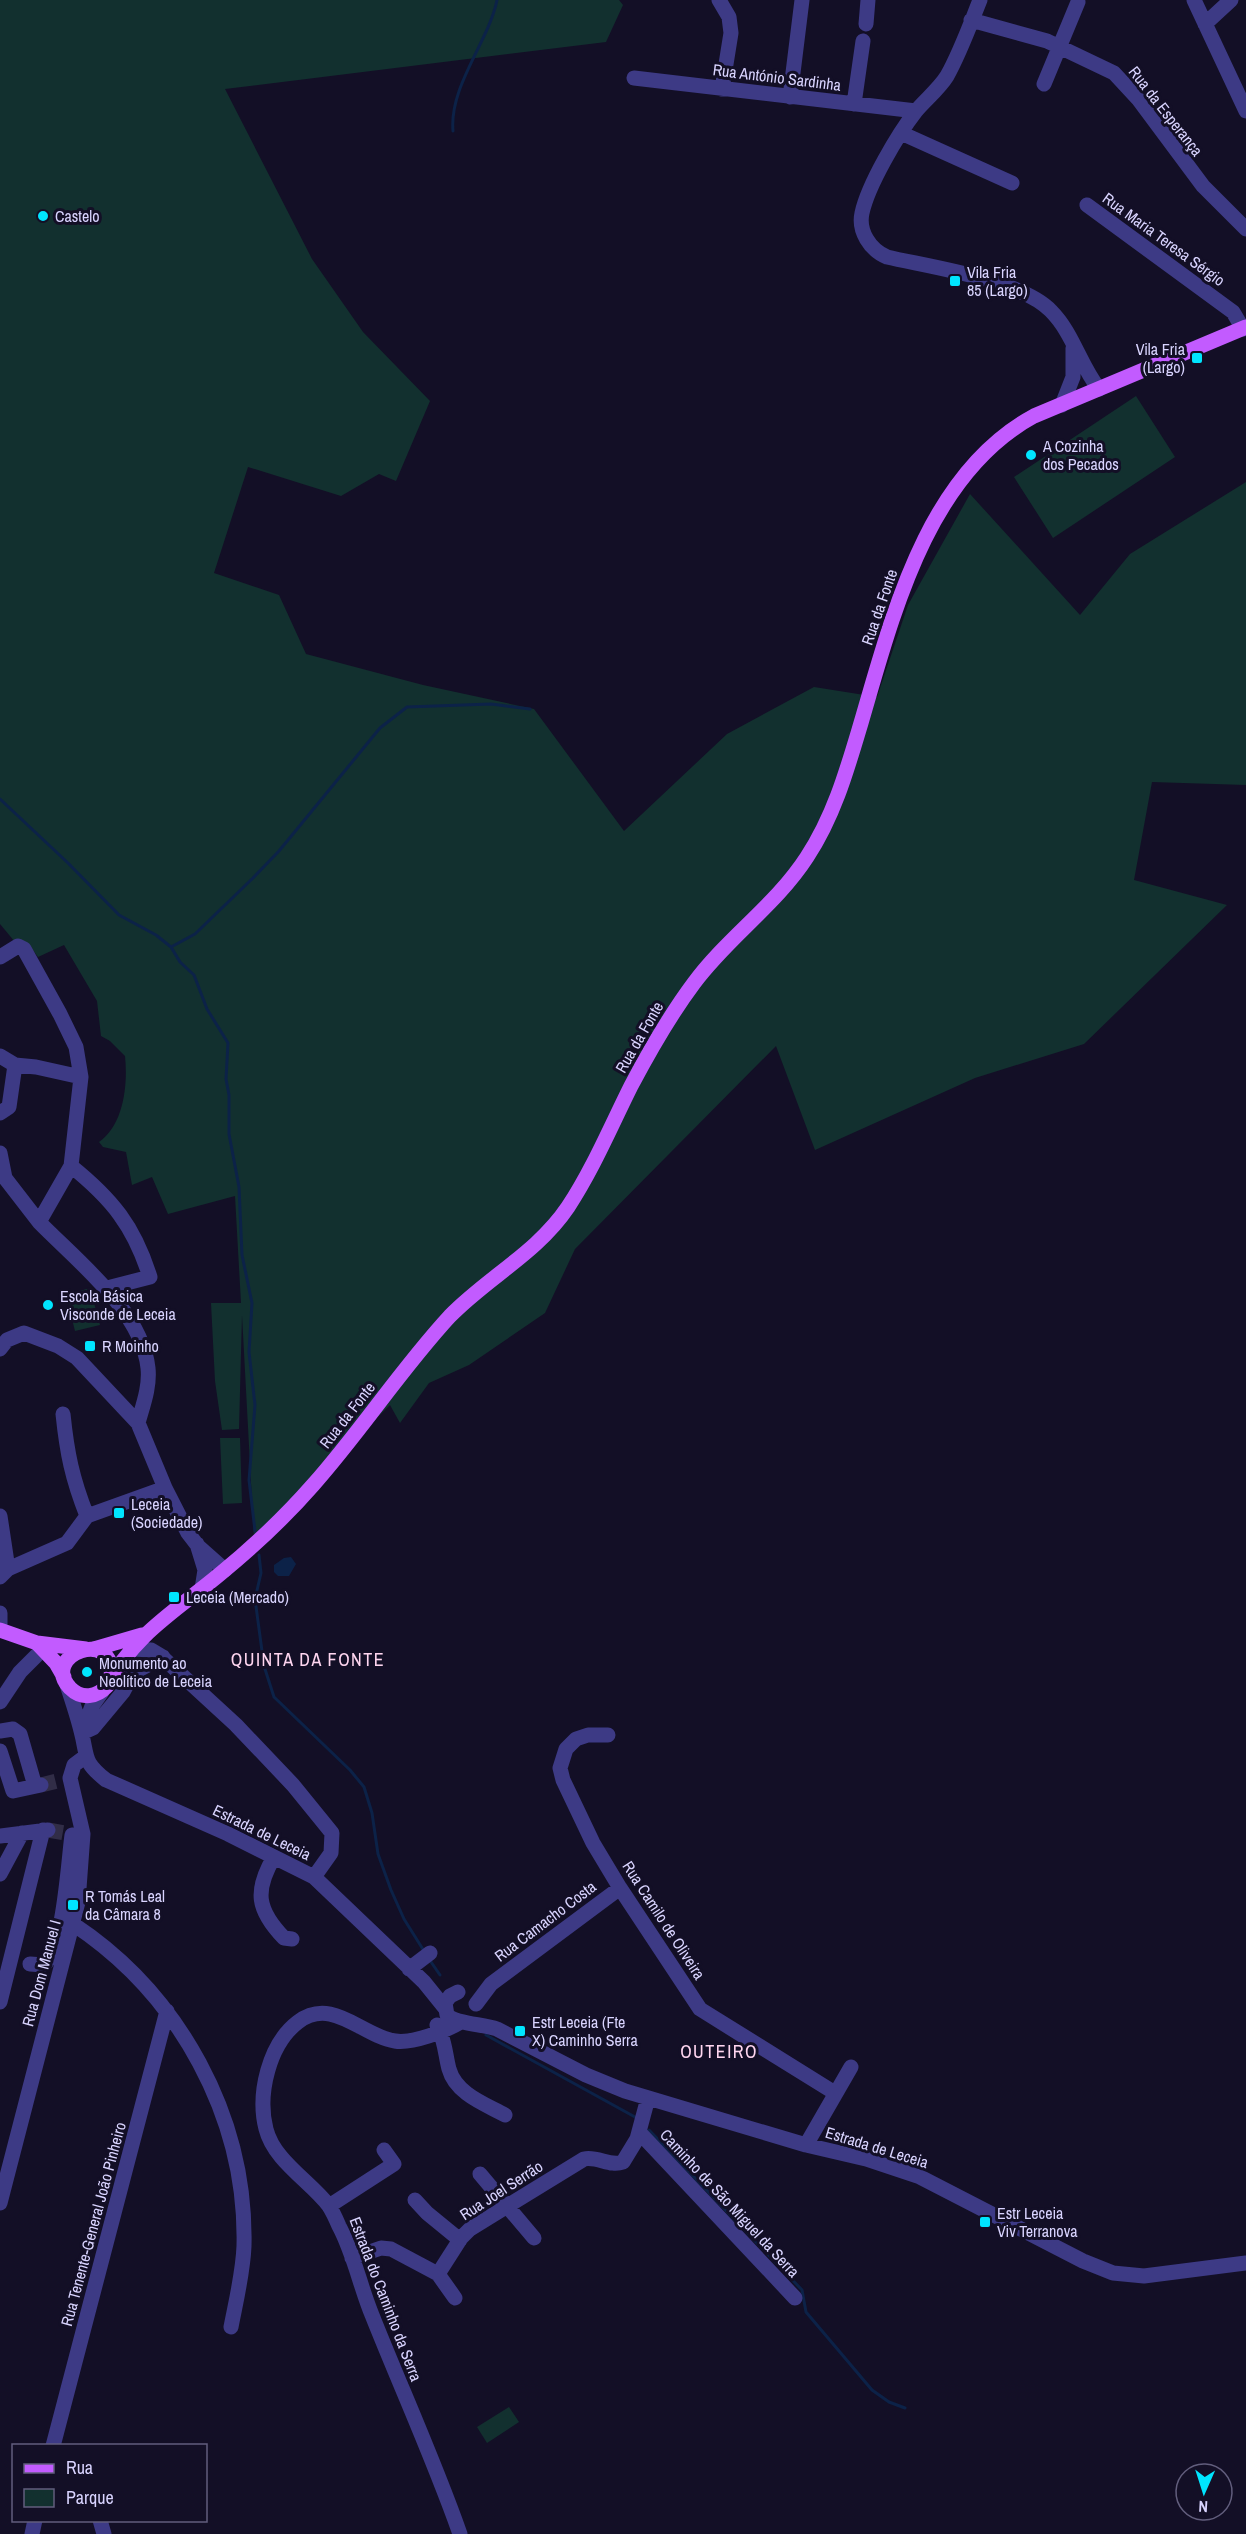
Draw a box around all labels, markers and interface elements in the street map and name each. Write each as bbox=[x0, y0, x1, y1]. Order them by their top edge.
street label: Rua António Sardinha bbox=[712, 58, 843, 96]
street label: Rua da Esperança bbox=[1124, 61, 1209, 161]
street label: Rua Maria Teresa Sérgio bbox=[1098, 187, 1230, 291]
place label: Castelo bbox=[55, 205, 99, 227]
marker: Castelo bbox=[36, 209, 50, 223]
place label: Vila Fria 85 (Largo) bbox=[967, 261, 1028, 301]
marker: Vila Fria 85 (Largo) bbox=[948, 274, 962, 288]
place label: Vila Fria (Largo) bbox=[1136, 338, 1186, 378]
marker: Vila Fria (Largo) bbox=[1190, 351, 1204, 365]
place label: A Cozinha dos Pecados bbox=[1042, 435, 1119, 475]
marker: A Cozinha dos Pecados bbox=[1024, 448, 1038, 462]
street label: Rua da Fonte bbox=[856, 566, 902, 648]
street label: Rua da Fonte bbox=[610, 997, 668, 1077]
place label: Escola Básica Visconde de Leceia bbox=[60, 1285, 176, 1325]
marker: Escola Básica Visconde de Leceia bbox=[41, 1298, 55, 1312]
place label: R Moinho bbox=[102, 1335, 159, 1357]
marker: R Moinho bbox=[83, 1339, 97, 1353]
street label: Rua da Fonte bbox=[314, 1377, 380, 1453]
place label: Leceia (Sociedade) bbox=[131, 1493, 202, 1533]
marker: Leceia (Sociedade) bbox=[112, 1506, 126, 1520]
place label: Leceia (Mercado) bbox=[186, 1586, 289, 1608]
marker: Leceia (Mercado) bbox=[167, 1590, 181, 1604]
district label: QUINTA DA FONTE bbox=[231, 1647, 385, 1672]
place label: Monumento ao Neolítico de Leceia bbox=[99, 1652, 213, 1692]
marker: Monumento ao Neolítico de Leceia bbox=[80, 1665, 94, 1679]
street label: Estrada de Leceia bbox=[209, 1799, 315, 1866]
street label: Rua Camilo de Oliveira bbox=[617, 1857, 711, 1984]
street label: Rua Camacho Costa bbox=[490, 1875, 601, 1966]
place label: R Tomás Leal da Câmara 8 bbox=[85, 1885, 165, 1925]
marker: R Tomás Leal da Câmara 8 bbox=[66, 1898, 80, 1912]
street label: Rua Dom Manuel I bbox=[16, 1917, 66, 2029]
place label: Estr Leceia (Fte X) Caminho Serra bbox=[532, 2011, 638, 2051]
marker: Estr Leceia (Fte X) Caminho Serra bbox=[513, 2024, 527, 2038]
district label: OUTEIRO bbox=[680, 2039, 758, 2064]
street label: Rua Tenente-General João Pinheiro bbox=[55, 2119, 131, 2329]
street label: Estrada de Leceia bbox=[823, 2121, 932, 2173]
street label: Caminho de São Miguel da Serra bbox=[655, 2124, 805, 2282]
street label: Rua Joel Serrão bbox=[455, 2155, 547, 2225]
place label: Estr Leceia Viv Terranova bbox=[997, 2202, 1078, 2242]
street label: Estrada do Caminho da Serra bbox=[344, 2214, 428, 2385]
marker: Estr Leceia Viv Terranova bbox=[978, 2215, 992, 2229]
legend bbox=[12, 2444, 207, 2522]
text: Rua bbox=[66, 2455, 93, 2480]
north arrow bbox=[1174, 2462, 1234, 2522]
text: Parque bbox=[66, 2485, 114, 2510]
text: N bbox=[1198, 2496, 1209, 2518]

